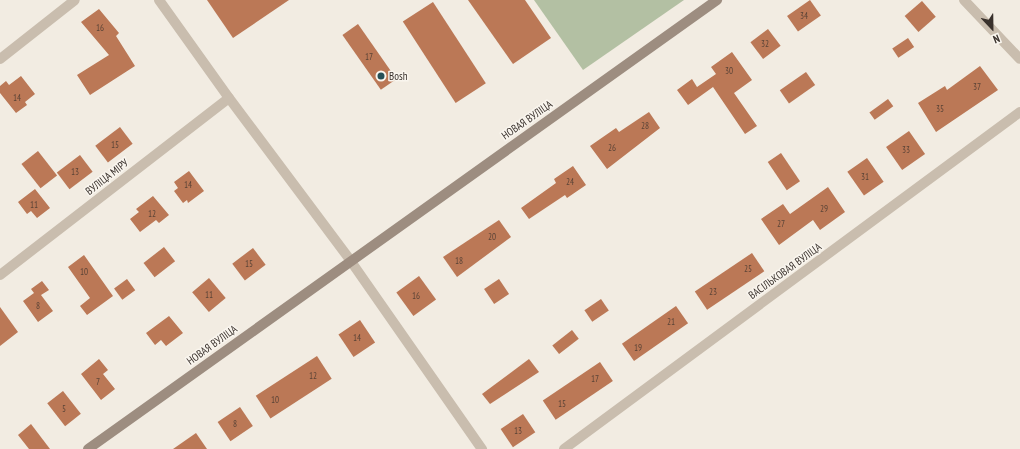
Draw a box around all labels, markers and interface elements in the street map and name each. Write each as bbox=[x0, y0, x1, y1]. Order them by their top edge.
north arrow bbox=[972, 8, 1012, 48]
house number: 34 bbox=[800, 11, 808, 21]
house number: 16 bbox=[96, 23, 104, 33]
text: N bbox=[991, 32, 1002, 47]
house number: 32 bbox=[761, 39, 769, 49]
house number: 17 bbox=[365, 52, 373, 62]
house number: 30 bbox=[725, 66, 733, 76]
place label: Bosh bbox=[389, 69, 407, 83]
marker: Bosh bbox=[376, 71, 386, 81]
house number: 37 bbox=[973, 82, 981, 92]
house number: 14 bbox=[13, 93, 21, 103]
street label: НОВАЯ ВУЛІЦА bbox=[499, 98, 555, 142]
house number: 35 bbox=[936, 104, 944, 114]
house number: 28 bbox=[641, 121, 649, 131]
house number: 15 bbox=[111, 140, 119, 150]
house number: 26 bbox=[608, 143, 616, 153]
house number: 33 bbox=[902, 145, 910, 155]
street label: ВУЛІЦА МІРУ bbox=[83, 156, 131, 198]
house number: 13 bbox=[71, 167, 79, 177]
house number: 31 bbox=[861, 172, 869, 182]
house number: 24 bbox=[566, 177, 574, 187]
house number: 14 bbox=[184, 180, 192, 190]
house number: 11 bbox=[30, 200, 38, 210]
house number: 29 bbox=[820, 204, 828, 214]
house number: 12 bbox=[148, 209, 156, 219]
house number: 27 bbox=[777, 219, 785, 229]
house number: 20 bbox=[488, 232, 496, 242]
street label: ВАСІЛЬКОВАЯ ВУЛІЦА bbox=[746, 240, 824, 302]
house number: 18 bbox=[455, 256, 463, 266]
house number: 15 bbox=[245, 259, 253, 269]
house number: 25 bbox=[744, 264, 752, 274]
house number: 10 bbox=[80, 267, 88, 277]
house number: 23 bbox=[709, 287, 717, 297]
house number: 11 bbox=[205, 290, 213, 300]
house number: 16 bbox=[412, 291, 420, 301]
house number: 8 bbox=[36, 301, 40, 311]
house number: 21 bbox=[667, 317, 675, 327]
street label: НОВАЯ ВУЛІЦА bbox=[184, 322, 240, 368]
house number: 14 bbox=[353, 333, 361, 343]
house number: 19 bbox=[634, 343, 642, 353]
house number: 12 bbox=[309, 371, 317, 381]
house number: 17 bbox=[591, 374, 599, 384]
house number: 7 bbox=[96, 377, 100, 387]
house number: 10 bbox=[271, 395, 279, 405]
house number: 15 bbox=[558, 399, 566, 409]
house number: 5 bbox=[62, 404, 66, 414]
house number: 8 bbox=[233, 419, 237, 429]
house number: 13 bbox=[514, 426, 522, 436]

